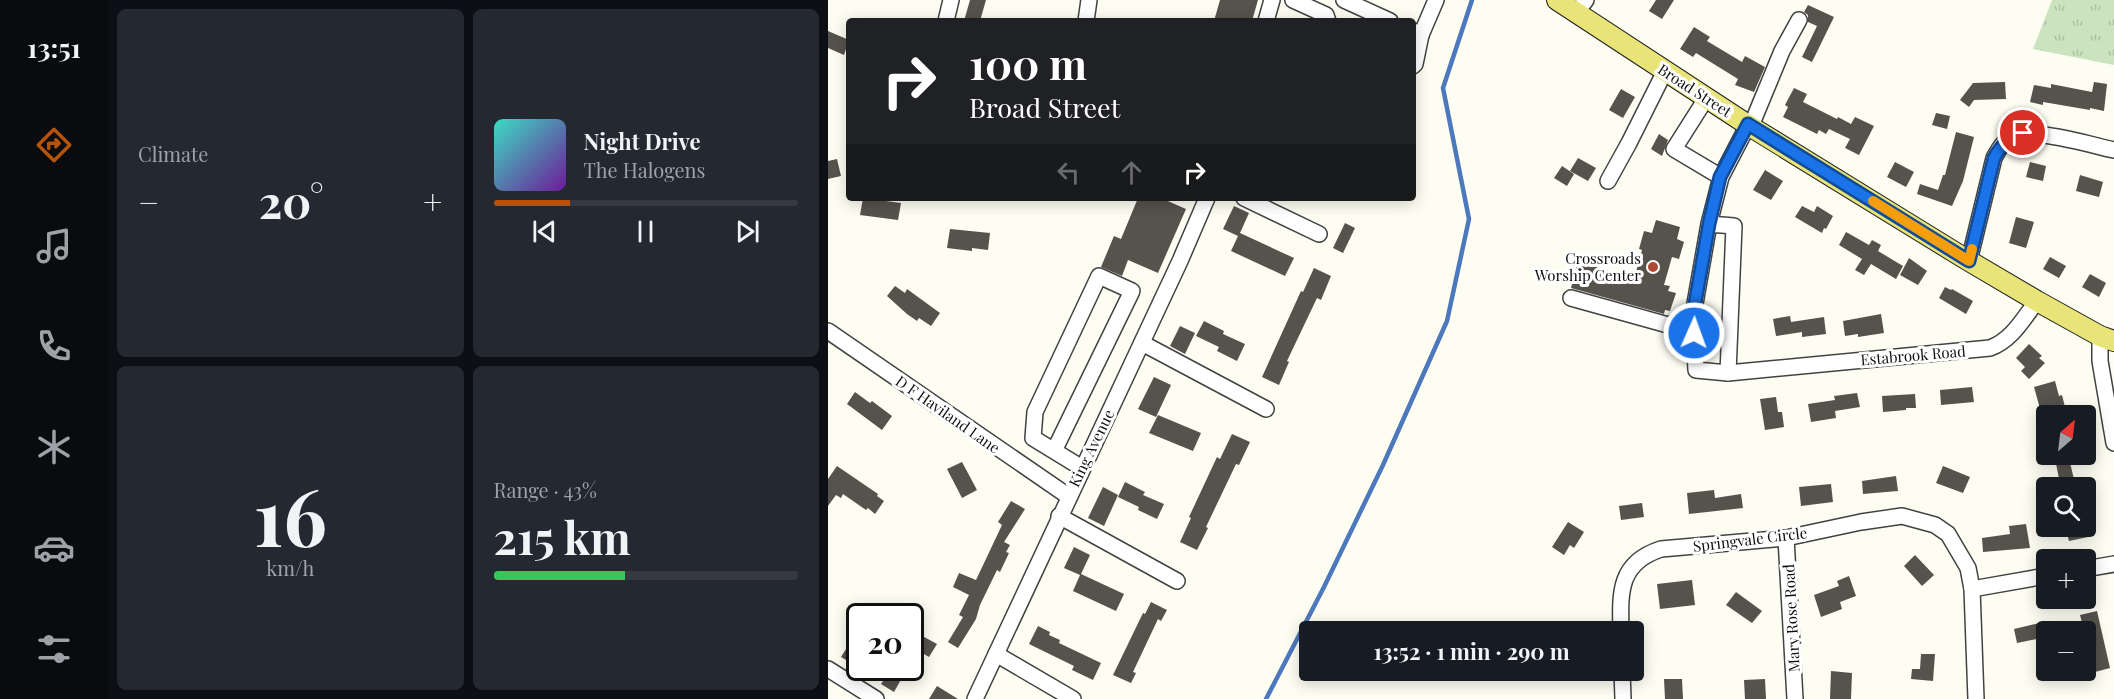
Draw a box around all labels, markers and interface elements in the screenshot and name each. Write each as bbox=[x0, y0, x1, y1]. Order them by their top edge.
text: 13:51 bbox=[27, 29, 81, 65]
text: 100 m bbox=[969, 35, 1087, 91]
icon: right bbox=[870, 42, 948, 120]
street label: Broad Street bbox=[1654, 59, 1736, 122]
text: Broad Street bbox=[969, 89, 1120, 125]
pin bbox=[1997, 107, 2048, 158]
icon: arrive bbox=[2006, 116, 2039, 149]
icon: directions bbox=[33, 124, 75, 166]
text: Night Drive bbox=[584, 126, 701, 156]
text: Climate bbox=[138, 140, 208, 167]
text: The Halogens bbox=[584, 156, 706, 183]
icon: left bbox=[1052, 156, 1085, 189]
icon: ahead bbox=[1115, 156, 1148, 189]
icon: right bbox=[1178, 156, 1211, 189]
text: 20° bbox=[259, 170, 324, 230]
text: − bbox=[138, 179, 159, 223]
text: + bbox=[423, 179, 442, 223]
icon: previous bbox=[528, 215, 561, 248]
icon: pause bbox=[629, 215, 662, 248]
icon: next bbox=[731, 215, 764, 248]
icon: music bbox=[33, 225, 75, 267]
place label: Crossroads Worship Center bbox=[1534, 248, 1641, 285]
marker: Crossroads Worship Center bbox=[1646, 260, 1660, 274]
position arrow bbox=[1662, 301, 1726, 365]
icon: phone bbox=[33, 325, 75, 367]
street label: Estabrook Road bbox=[1859, 340, 1967, 370]
street label: D F Haviland Lane bbox=[892, 371, 1004, 457]
north arrow bbox=[2036, 405, 2096, 465]
map controls bbox=[2036, 405, 2096, 681]
street label: King Avenue bbox=[1064, 406, 1118, 490]
icon: climate bbox=[33, 426, 75, 468]
text: 16 bbox=[253, 463, 327, 567]
text: Range · 43% bbox=[494, 476, 597, 503]
button: search bbox=[2036, 477, 2096, 537]
text: 215 km bbox=[494, 506, 631, 566]
street label: Springvale Circle bbox=[1692, 522, 1808, 556]
icon: car bbox=[33, 527, 75, 569]
button: + bbox=[2036, 549, 2096, 609]
text: km/h bbox=[266, 554, 314, 581]
street label: Mary Rose Road bbox=[1778, 563, 1804, 673]
speed limit sign: 20 bbox=[846, 603, 924, 681]
button: − bbox=[2036, 621, 2096, 681]
icon: filters bbox=[33, 628, 75, 670]
text: 13:52 · 1 min · 290 m bbox=[1373, 636, 1570, 666]

